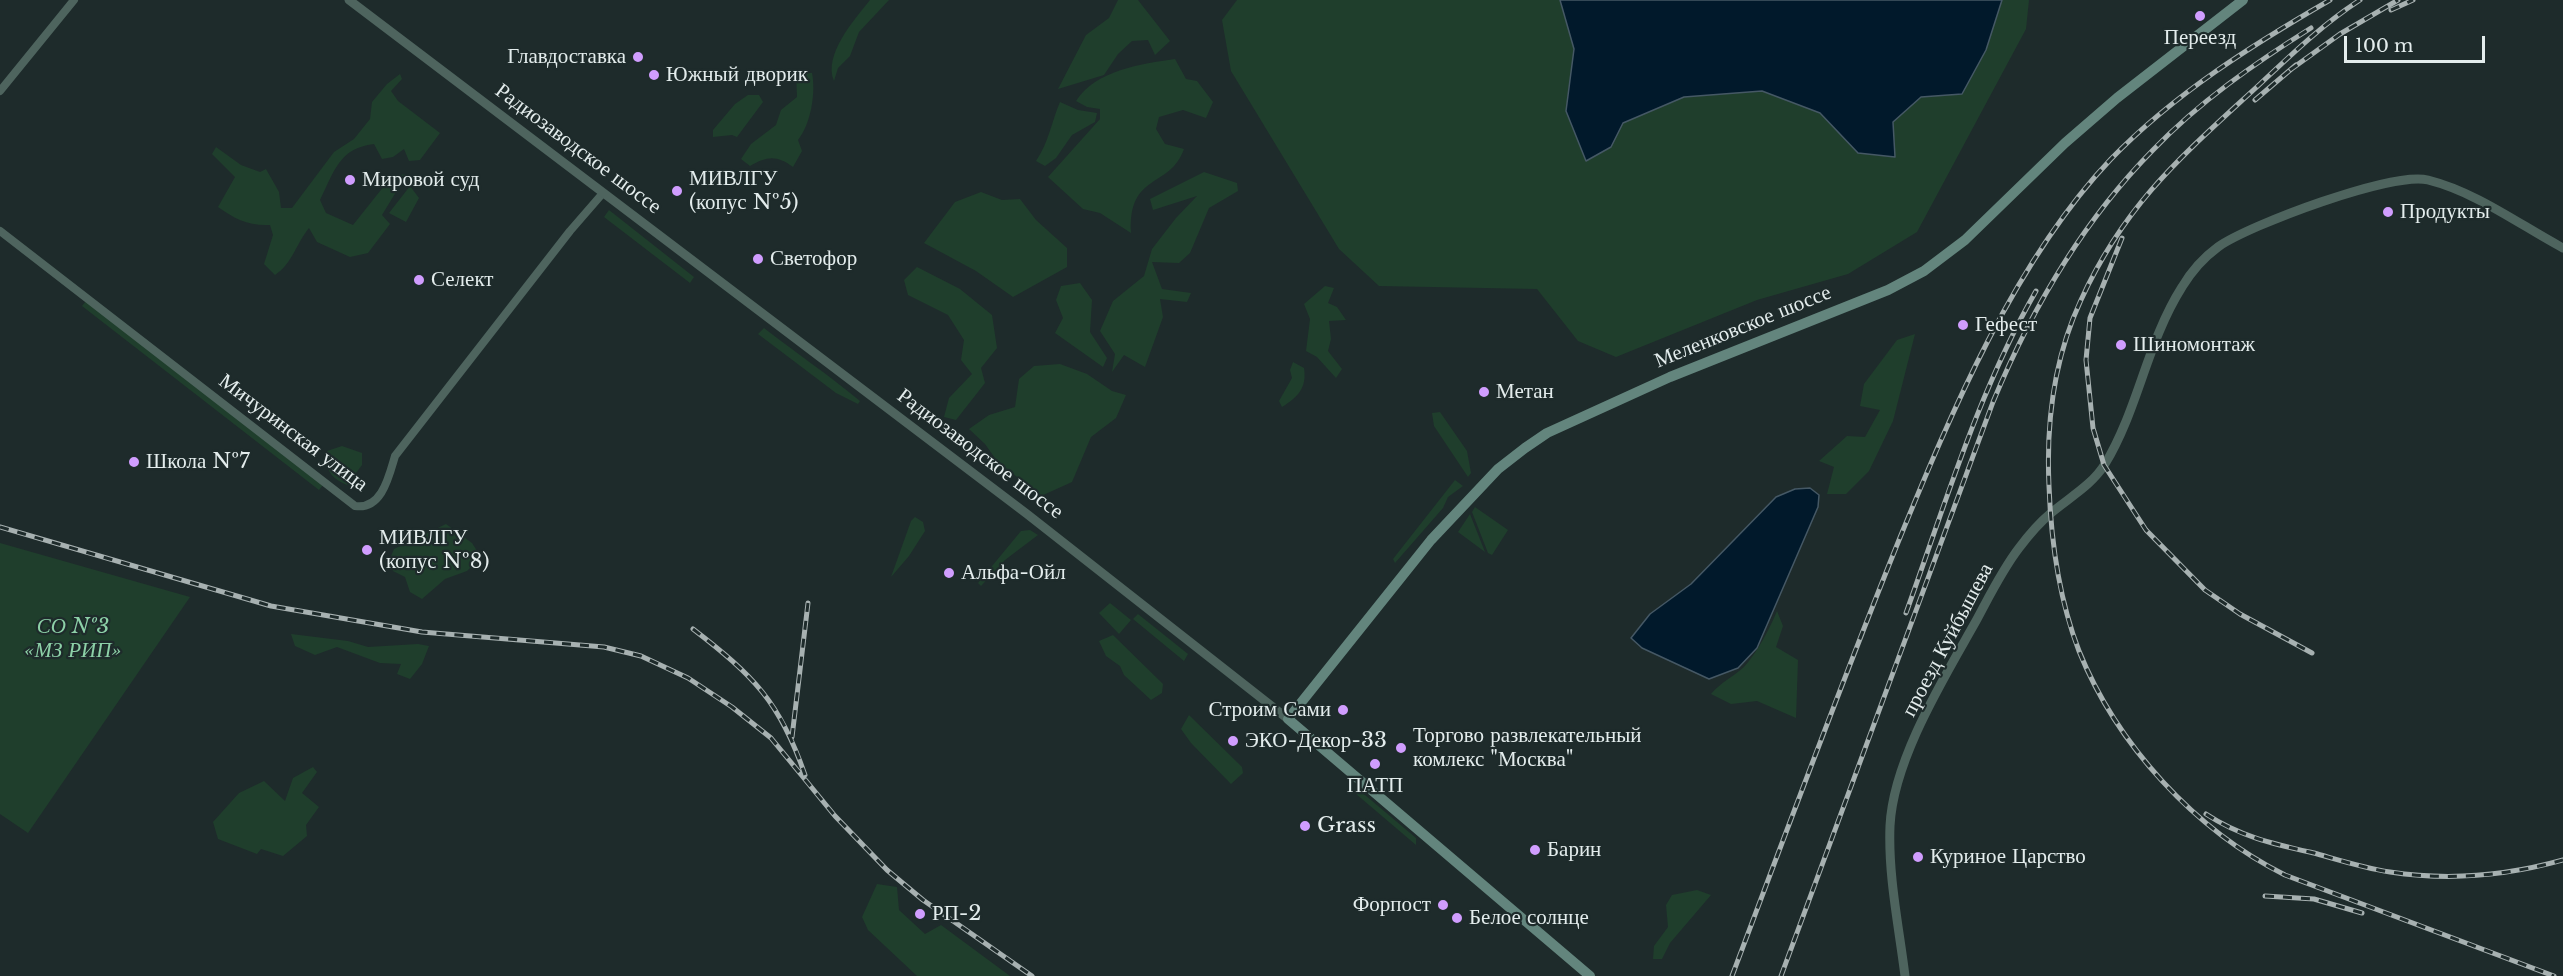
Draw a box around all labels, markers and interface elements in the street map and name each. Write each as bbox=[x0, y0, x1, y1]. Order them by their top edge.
marker: Переезд bbox=[2193, 9, 2207, 23]
scale bar bbox=[2347, 24, 2488, 62]
place label: Переезд bbox=[2164, 25, 2236, 51]
text: 100 m bbox=[2355, 35, 2413, 57]
place label: Главдоставка bbox=[507, 44, 626, 70]
marker: Главдоставка bbox=[631, 50, 645, 64]
place label: Южный дворик bbox=[666, 62, 808, 88]
marker: Южный дворик bbox=[647, 68, 661, 82]
street label: Радиозаводское шоссе bbox=[490, 78, 666, 220]
place label: МИВЛГУ (копус №5) bbox=[689, 166, 799, 216]
place label: Мировой суд bbox=[362, 167, 479, 193]
marker: Мировой суд bbox=[343, 173, 357, 187]
marker: МИВЛГУ (копус №5) bbox=[670, 184, 684, 198]
place label: Продукты bbox=[2400, 199, 2490, 225]
marker: Продукты bbox=[2381, 205, 2395, 219]
place label: Светофор bbox=[770, 246, 857, 272]
marker: Светофор bbox=[751, 252, 765, 266]
place label: Селект bbox=[431, 267, 493, 293]
marker: Селект bbox=[412, 273, 426, 287]
street label: Меленковское шоссе bbox=[1651, 280, 1835, 374]
place label: Гефест bbox=[1975, 312, 2037, 338]
marker: Гефест bbox=[1956, 318, 1970, 332]
place label: Шиномонтаж bbox=[2133, 332, 2255, 358]
marker: Шиномонтаж bbox=[2114, 338, 2128, 352]
street label: Мичуринская улица bbox=[214, 369, 372, 497]
place label: Метан bbox=[1496, 379, 1554, 405]
street label: Радиозаводское шоссе bbox=[892, 383, 1068, 525]
marker: Метан bbox=[1477, 385, 1491, 399]
place label: Школа №7 bbox=[146, 449, 250, 475]
marker: Школа №7 bbox=[127, 455, 141, 469]
place label: МИВЛГУ (копус №8) bbox=[379, 525, 489, 575]
marker: МИВЛГУ (копус №8) bbox=[360, 543, 374, 557]
street label: проезд Куйбышева bbox=[1897, 559, 1999, 721]
place label: Альфа-Ойл bbox=[961, 560, 1066, 586]
marker: Альфа-Ойл bbox=[942, 566, 956, 580]
park label: СО №3 «МЗ РИП» bbox=[25, 614, 121, 664]
place label: Строим Сами bbox=[1208, 697, 1331, 723]
marker: Строим Сами bbox=[1336, 703, 1350, 717]
place label: Торгово развлекательный комлекс "Москва" bbox=[1413, 723, 1641, 773]
place label: ЭКО-Декор-33 bbox=[1245, 728, 1387, 754]
marker: ЭКО-Декор-33 bbox=[1226, 734, 1240, 748]
marker: Торгово развлекательный комлекс "Москва" bbox=[1394, 741, 1408, 755]
marker: ПАТП bbox=[1368, 757, 1382, 771]
place label: ПАТП bbox=[1347, 773, 1403, 799]
place label: Grass bbox=[1317, 813, 1376, 839]
marker: Grass bbox=[1298, 819, 1312, 833]
place label: Барин bbox=[1547, 837, 1601, 863]
marker: Барин bbox=[1528, 843, 1542, 857]
place label: Куриное Царство bbox=[1930, 844, 2086, 870]
marker: Куриное Царство bbox=[1911, 850, 1925, 864]
place label: Форпост bbox=[1353, 892, 1431, 918]
marker: Форпост bbox=[1436, 898, 1450, 912]
place label: РП-2 bbox=[932, 901, 982, 927]
place label: Белое солнце bbox=[1469, 905, 1589, 931]
marker: РП-2 bbox=[913, 907, 927, 921]
marker: Белое солнце bbox=[1450, 911, 1464, 925]

